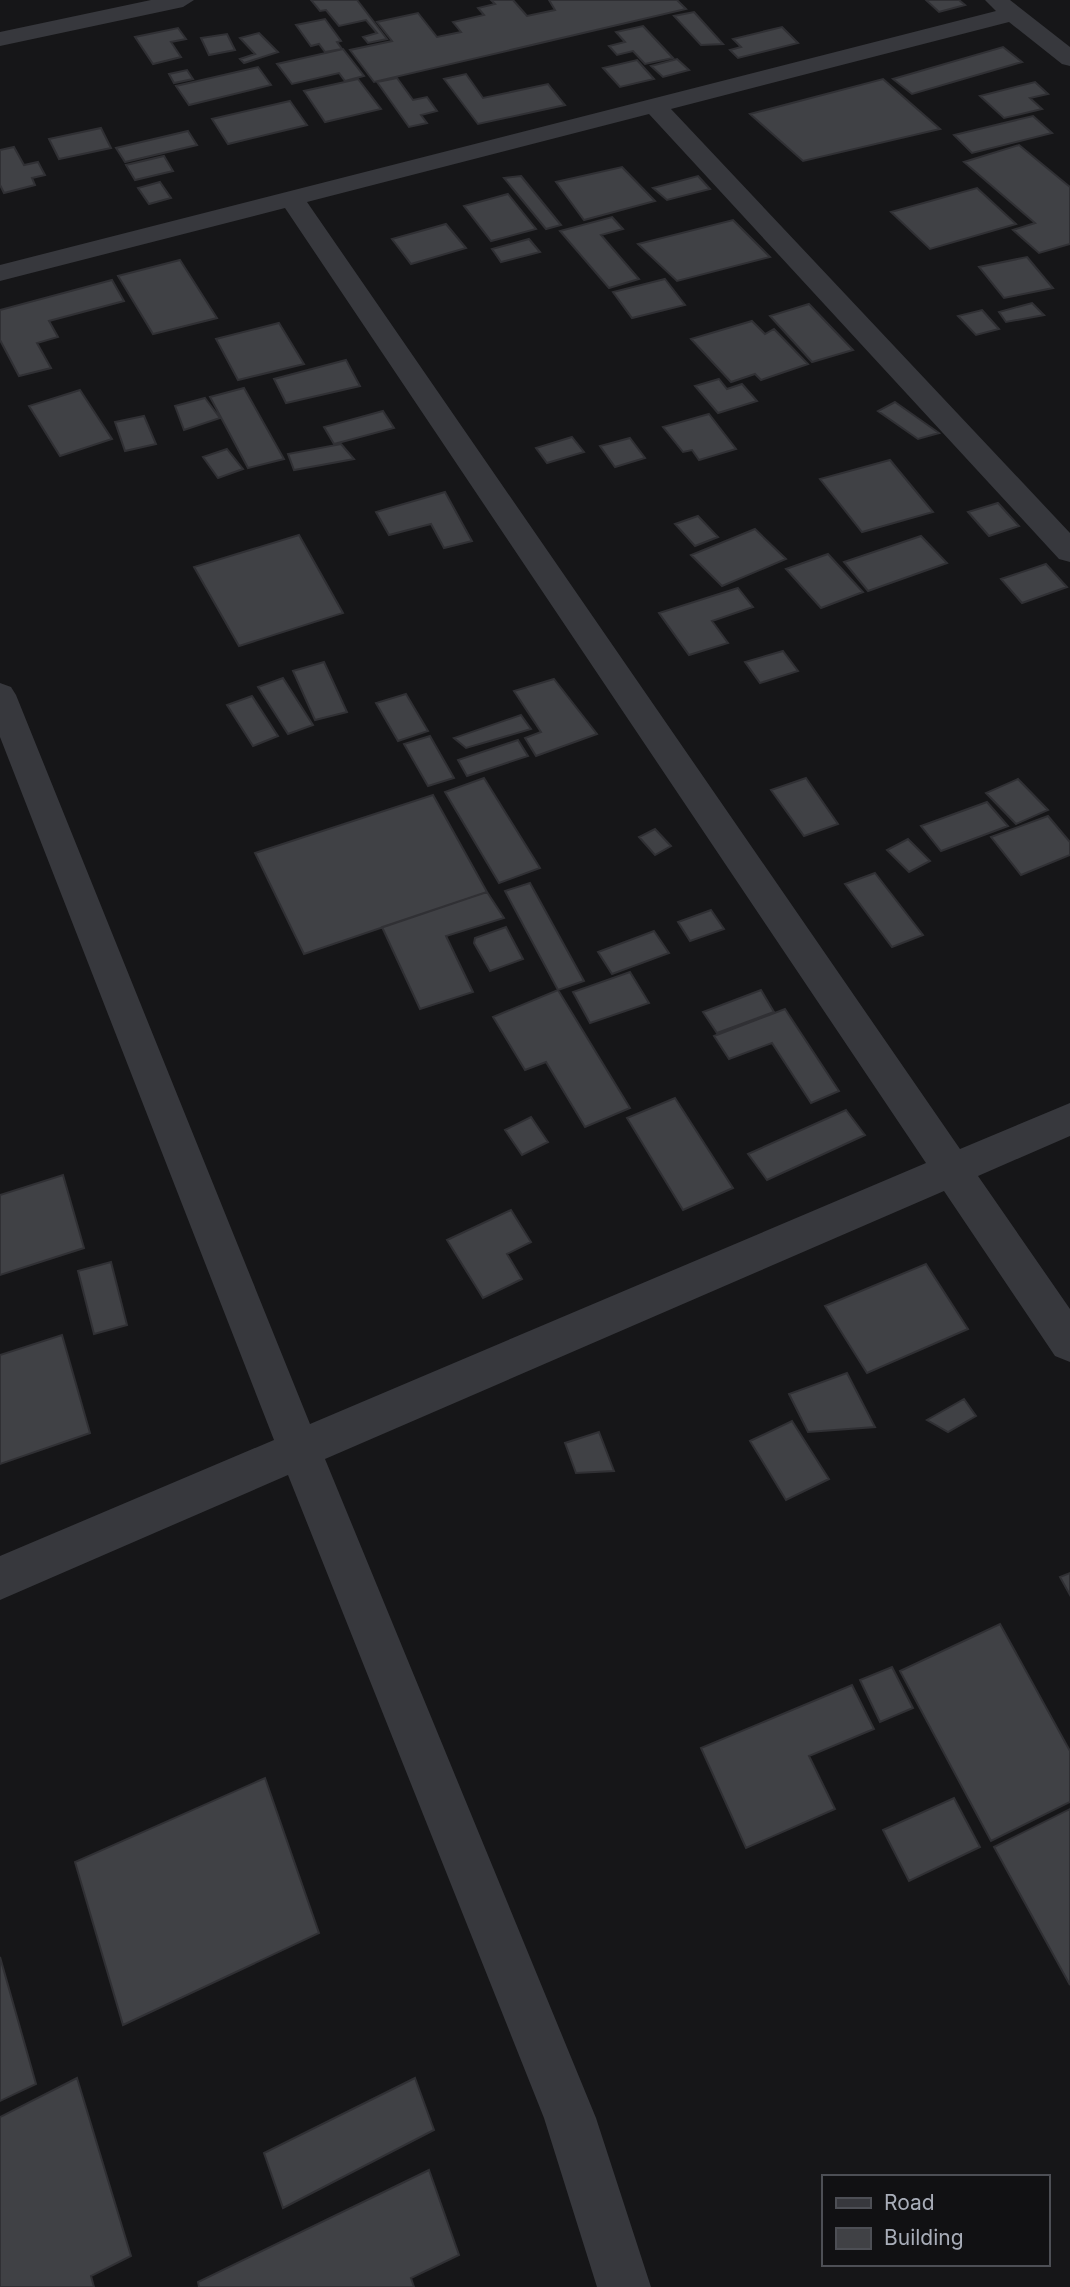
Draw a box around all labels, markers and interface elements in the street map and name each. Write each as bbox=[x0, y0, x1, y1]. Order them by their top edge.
legend bbox=[822, 2175, 1049, 2266]
text: Road bbox=[884, 2190, 935, 2215]
text: Building bbox=[884, 2225, 964, 2250]

